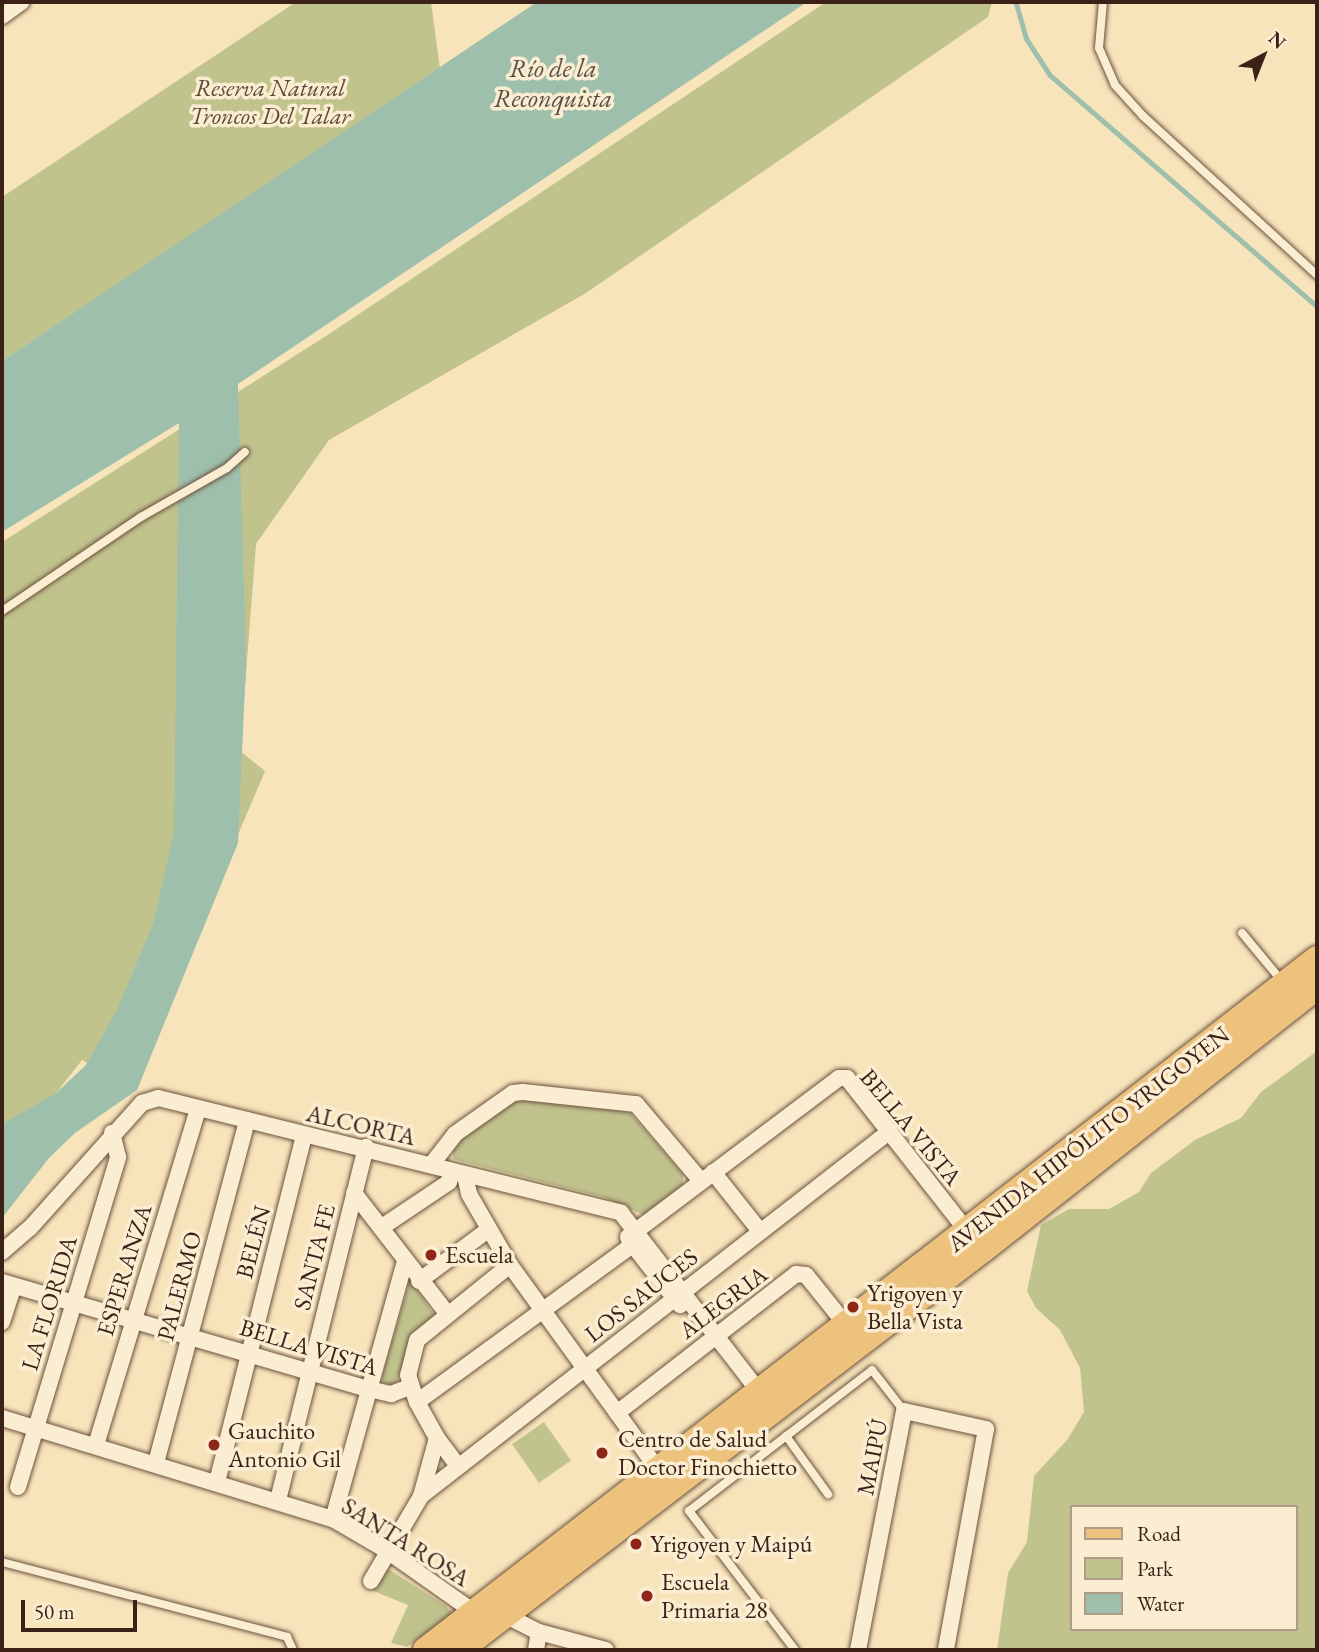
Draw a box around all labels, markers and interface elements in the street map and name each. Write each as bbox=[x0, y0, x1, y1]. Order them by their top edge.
north arrow bbox=[1228, 21, 1298, 91]
text: N bbox=[1263, 26, 1291, 54]
water label: Río de la Reconquista bbox=[494, 53, 612, 114]
park label: Reserva Natural Troncos Del Talar bbox=[190, 74, 350, 130]
street label: AVENIDA HIPÓLITO YRIGOYEN bbox=[941, 1020, 1235, 1258]
street label: BELLA VISTA bbox=[854, 1063, 968, 1191]
street label: ALCORTA bbox=[304, 1098, 418, 1152]
street label: ESPERANZA bbox=[90, 1201, 158, 1339]
street label: SANTA FE bbox=[287, 1201, 341, 1313]
street label: BELÉN bbox=[229, 1202, 277, 1282]
street label: PALERMO bbox=[151, 1228, 207, 1344]
street label: LA FLORIDA bbox=[15, 1232, 83, 1374]
place label: Escuela bbox=[445, 1241, 513, 1269]
street label: LOS SAUCES bbox=[579, 1242, 703, 1348]
marker: Escuela bbox=[423, 1247, 439, 1263]
street label: ALEGRIA bbox=[673, 1259, 773, 1345]
place label: Yrigoyen y Bella Vista bbox=[867, 1279, 963, 1335]
marker: Yrigoyen y Bella Vista bbox=[845, 1299, 861, 1315]
street label: BELLA VISTA bbox=[236, 1312, 382, 1382]
street label: MAIPÚ bbox=[850, 1416, 894, 1498]
place label: Gauchito Antonio Gil bbox=[228, 1417, 341, 1473]
place label: Centro de Salud Doctor Finochietto bbox=[618, 1425, 797, 1481]
marker: Gauchito Antonio Gil bbox=[206, 1437, 222, 1453]
marker: Centro de Salud Doctor Finochietto bbox=[592, 1443, 612, 1463]
street label: SANTA ROSA bbox=[337, 1491, 475, 1593]
legend bbox=[1070, 1505, 1298, 1631]
text: Road bbox=[1137, 1520, 1181, 1547]
place label: Yrigoyen y Maipú bbox=[650, 1530, 812, 1558]
marker: Yrigoyen y Maipú bbox=[628, 1536, 644, 1552]
text: Park bbox=[1137, 1555, 1173, 1582]
place label: Escuela Primaria 28 bbox=[661, 1568, 768, 1624]
scale bar bbox=[24, 1586, 140, 1630]
marker: Escuela Primaria 28 bbox=[639, 1588, 655, 1604]
text: Water bbox=[1137, 1590, 1184, 1617]
text: 50 m bbox=[34, 1598, 75, 1625]

